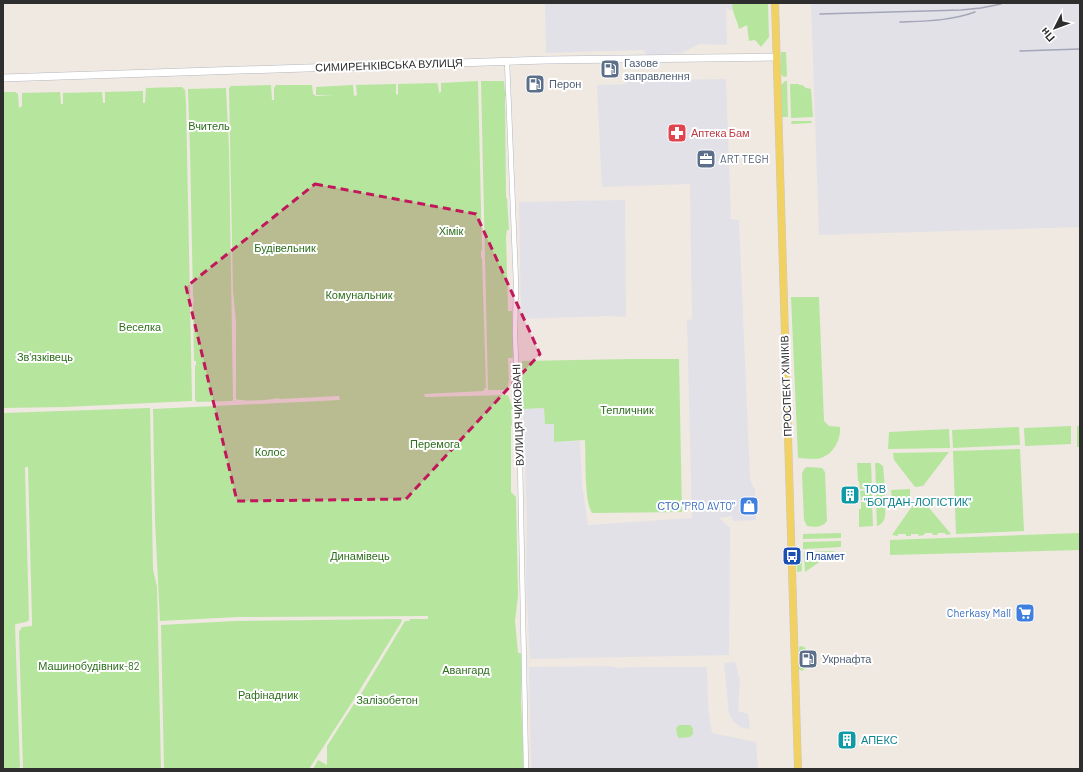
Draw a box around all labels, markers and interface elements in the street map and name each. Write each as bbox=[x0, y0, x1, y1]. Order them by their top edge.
north arrow bbox=[1035, 8, 1075, 48]
text: Пн bbox=[1037, 25, 1057, 45]
street label: СИМИРЕНКІВСЬКА ВУЛИЦЯ bbox=[315, 55, 463, 74]
place label: Газове заправлення bbox=[624, 56, 690, 82]
fuel station icon: Газове заправлення bbox=[599, 58, 621, 80]
fuel station icon: Перон bbox=[524, 73, 546, 95]
place label: Перон bbox=[549, 77, 581, 90]
park label: Вчитель bbox=[188, 119, 230, 132]
pharmacy icon: Аптека Бам bbox=[666, 122, 688, 144]
place label: Аптека Бам bbox=[691, 126, 750, 139]
office icon: ART TEGH bbox=[695, 148, 717, 170]
place label: ART TEGH bbox=[720, 152, 769, 165]
park label: Хімік bbox=[439, 224, 463, 237]
park label: Будівельник bbox=[254, 241, 316, 254]
park label: Комунальник bbox=[325, 288, 393, 301]
park label: Веселка bbox=[119, 320, 162, 333]
street label: ПРОСПЕКТ ХІМІКІВ bbox=[777, 335, 794, 437]
park label: Зв'язківець bbox=[17, 350, 73, 363]
street label: ВУЛИЦЯ ЧИКОВАНІ bbox=[509, 364, 526, 466]
park label: Тепличник bbox=[600, 403, 654, 416]
park label: Перемога bbox=[410, 437, 461, 450]
park label: Колос bbox=[255, 445, 286, 458]
place label: ТОВ "БОГДАН-ЛОГІСТИК" bbox=[864, 482, 971, 508]
building icon: ТОВ "БОГДАН-ЛОГІСТИК" bbox=[839, 484, 861, 506]
shop icon: СТО "PRO AVTO" bbox=[738, 495, 760, 517]
place label: СТО "PRO AVTO" bbox=[657, 499, 735, 512]
bus stop icon: Пламет bbox=[781, 545, 803, 567]
park label: Динамівець bbox=[330, 549, 390, 562]
place label: Пламет bbox=[806, 549, 845, 562]
supermarket icon: Cherkasy Mall bbox=[1014, 602, 1036, 624]
place label: Cherkasy Mall bbox=[947, 606, 1011, 619]
fuel station icon: Укрнафта bbox=[797, 648, 819, 670]
place label: Укрнафта bbox=[822, 652, 872, 665]
park label: Машинобудівник-82 bbox=[38, 659, 140, 672]
park label: Авангард bbox=[442, 663, 490, 676]
park label: Рафінадник bbox=[238, 688, 298, 701]
park label: Залізобетон bbox=[356, 693, 418, 706]
building icon: АПЕКС bbox=[836, 729, 858, 751]
place label: АПЕКС bbox=[861, 733, 898, 746]

